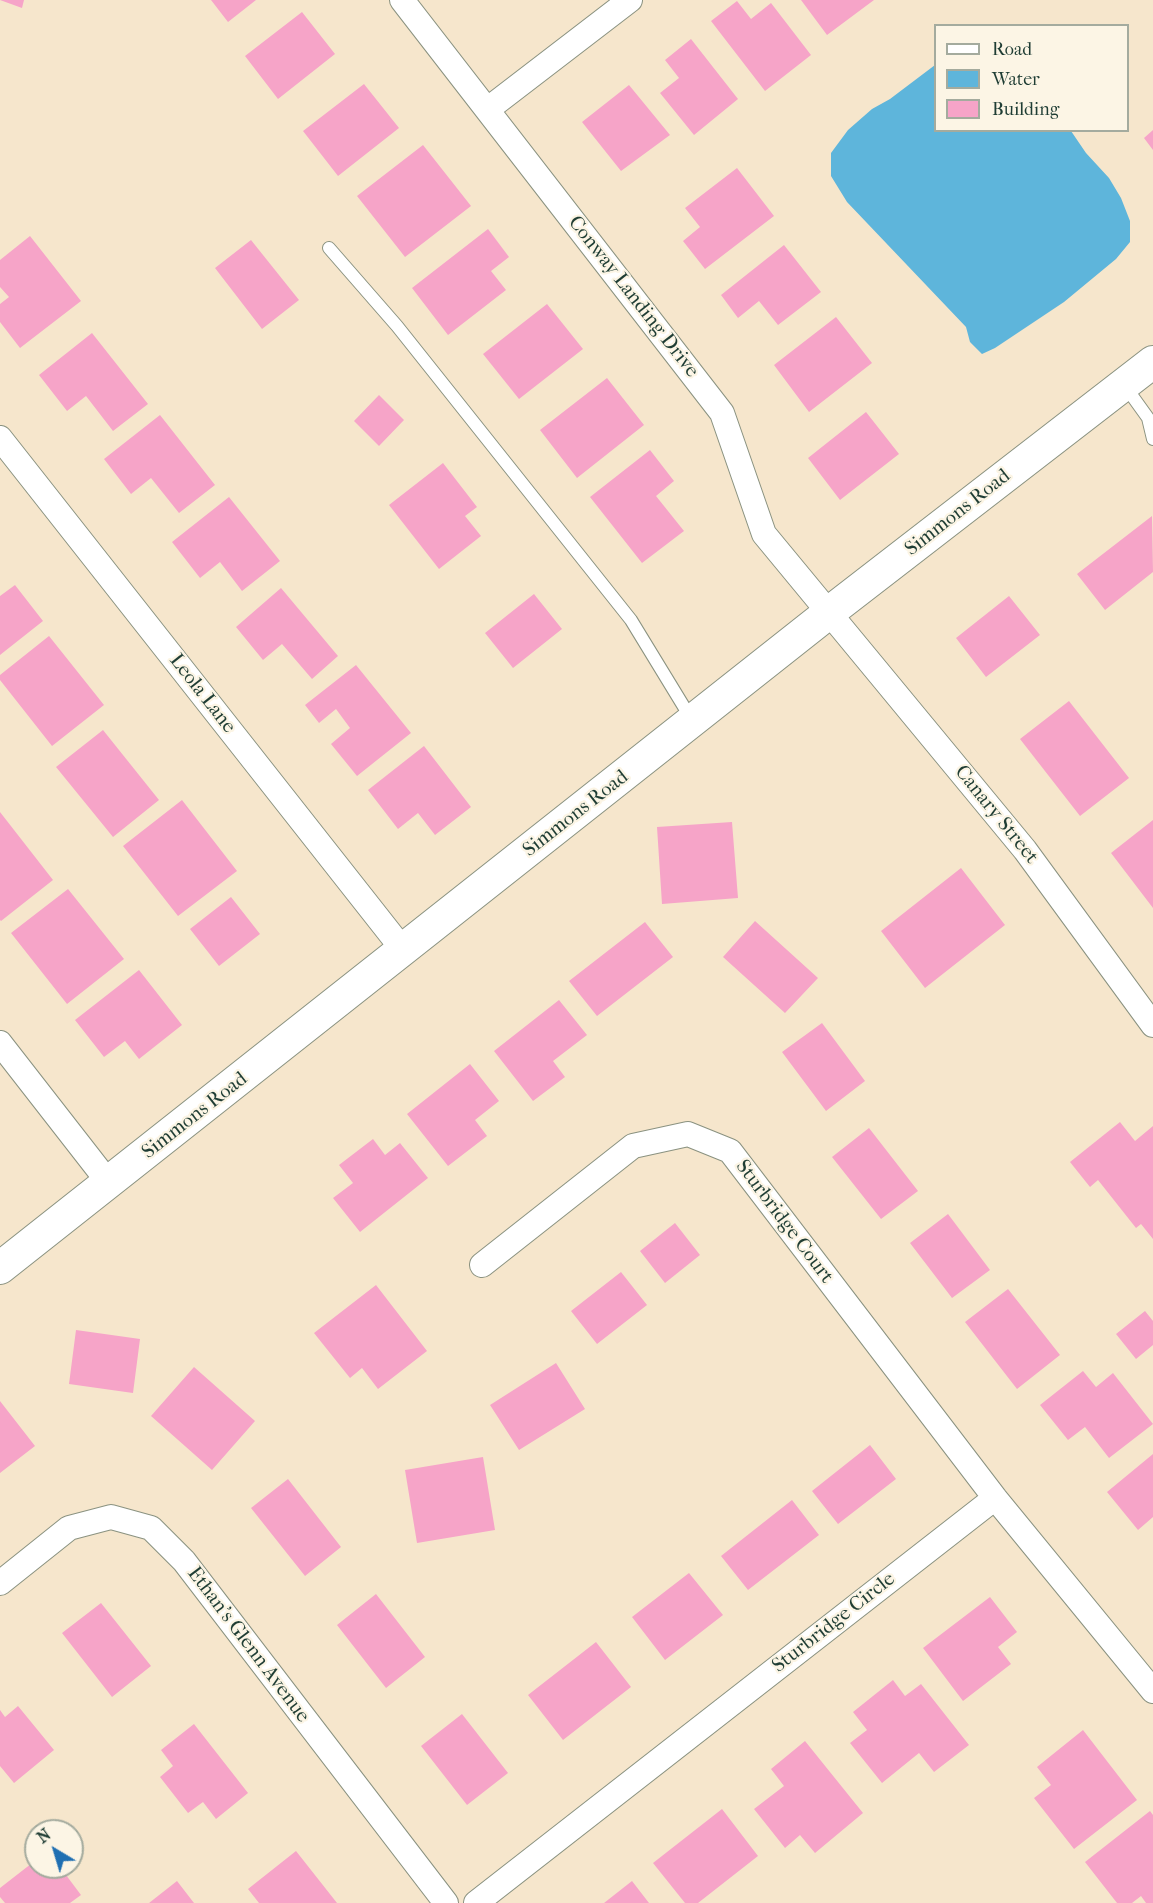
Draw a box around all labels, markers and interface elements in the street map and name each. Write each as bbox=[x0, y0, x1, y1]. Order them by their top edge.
legend bbox=[934, 24, 1129, 132]
text: Road bbox=[992, 39, 1032, 60]
text: Water bbox=[992, 69, 1040, 90]
text: Building bbox=[992, 99, 1059, 120]
street label: Conway Landing Drive bbox=[562, 211, 704, 383]
street label: Simmons Road bbox=[901, 464, 1015, 562]
street label: Leola Lane bbox=[164, 650, 240, 738]
street label: Canary Street bbox=[949, 761, 1043, 869]
street label: Simmons Road bbox=[519, 765, 633, 863]
street label: Simmons Road bbox=[138, 1067, 252, 1165]
street label: Sturbridge Court bbox=[730, 1156, 838, 1288]
street label: Ethan's Glenn Avenue bbox=[182, 1562, 314, 1728]
street label: Sturbridge Circle bbox=[768, 1568, 900, 1678]
north arrow bbox=[24, 1819, 84, 1879]
text: N bbox=[33, 1825, 54, 1847]

